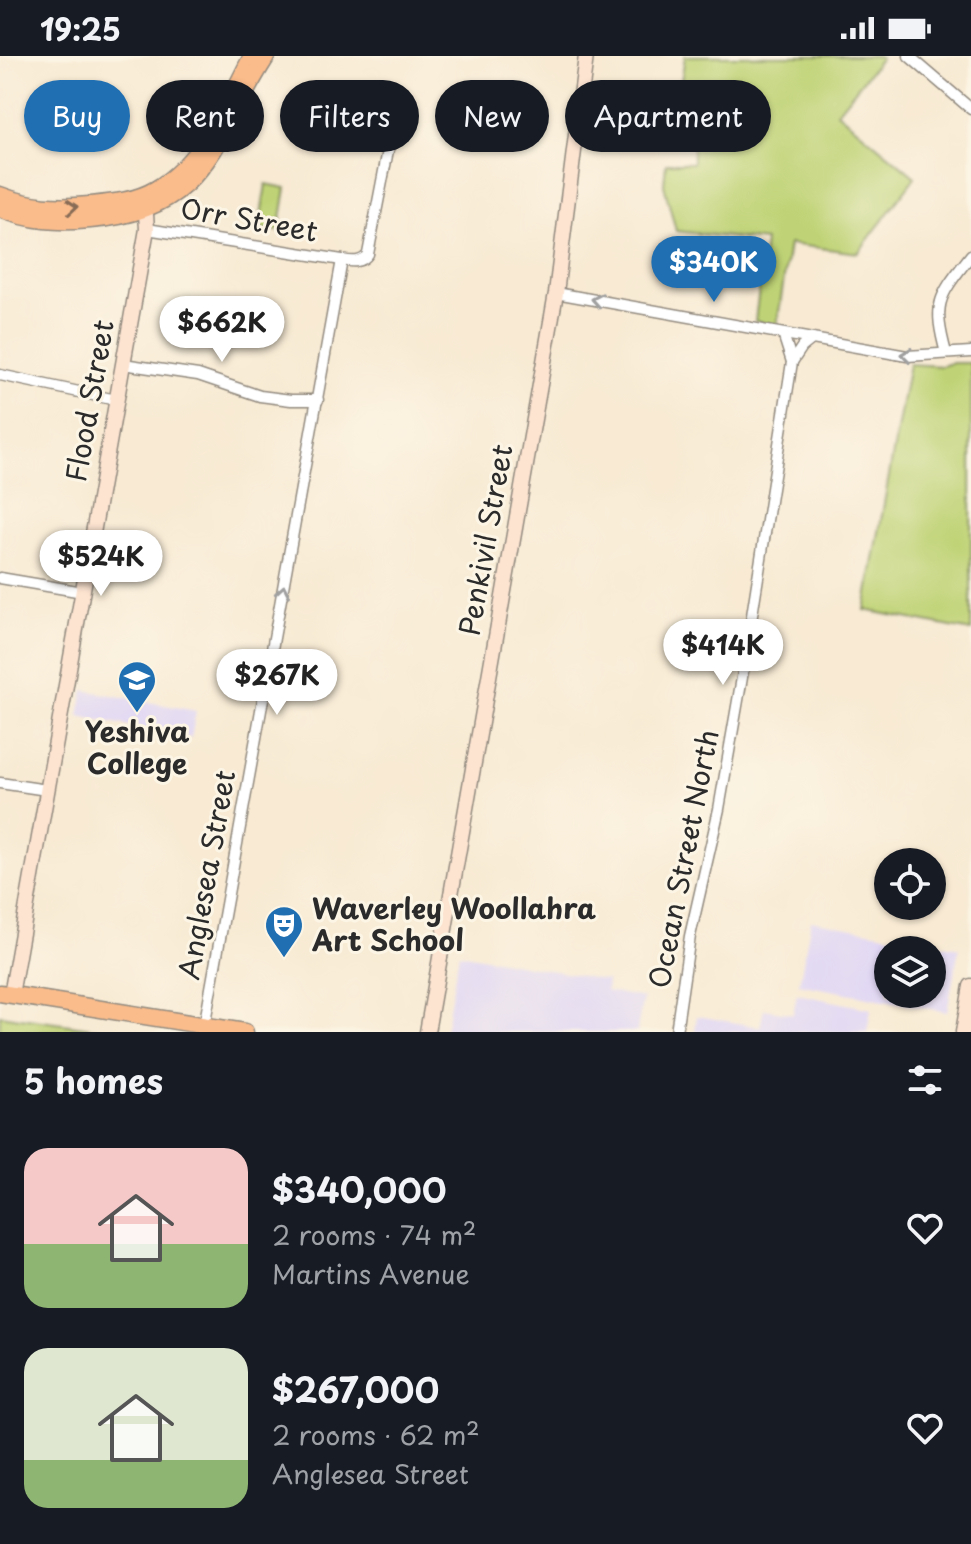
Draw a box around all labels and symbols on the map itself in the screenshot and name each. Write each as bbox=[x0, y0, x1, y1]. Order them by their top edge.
street label: Orr Street bbox=[177, 185, 321, 252]
one-way arrow bbox=[66, 199, 79, 216]
pin: $340K bbox=[658, 236, 770, 304]
one-way arrow bbox=[590, 293, 604, 310]
pin: $662K bbox=[166, 296, 278, 364]
street label: Flood Street bbox=[53, 316, 124, 485]
one-way arrow bbox=[899, 347, 913, 364]
street label: Penkivil Street bbox=[447, 441, 523, 639]
pin: $524K bbox=[45, 530, 157, 598]
one-way arrow bbox=[274, 584, 291, 598]
pin: $414K bbox=[667, 619, 779, 687]
pin: $267K bbox=[221, 649, 333, 717]
school or university icon: Yeshiva College bbox=[116, 659, 158, 714]
place label: Yeshiva College bbox=[84, 709, 190, 784]
street label: Ocean Street North bbox=[636, 726, 729, 992]
street label: Anglesea Street bbox=[166, 767, 245, 983]
place label: Waverley Woollahra Art School bbox=[311, 886, 596, 961]
theatre icon: Waverley Woollahra Art School bbox=[263, 904, 305, 959]

